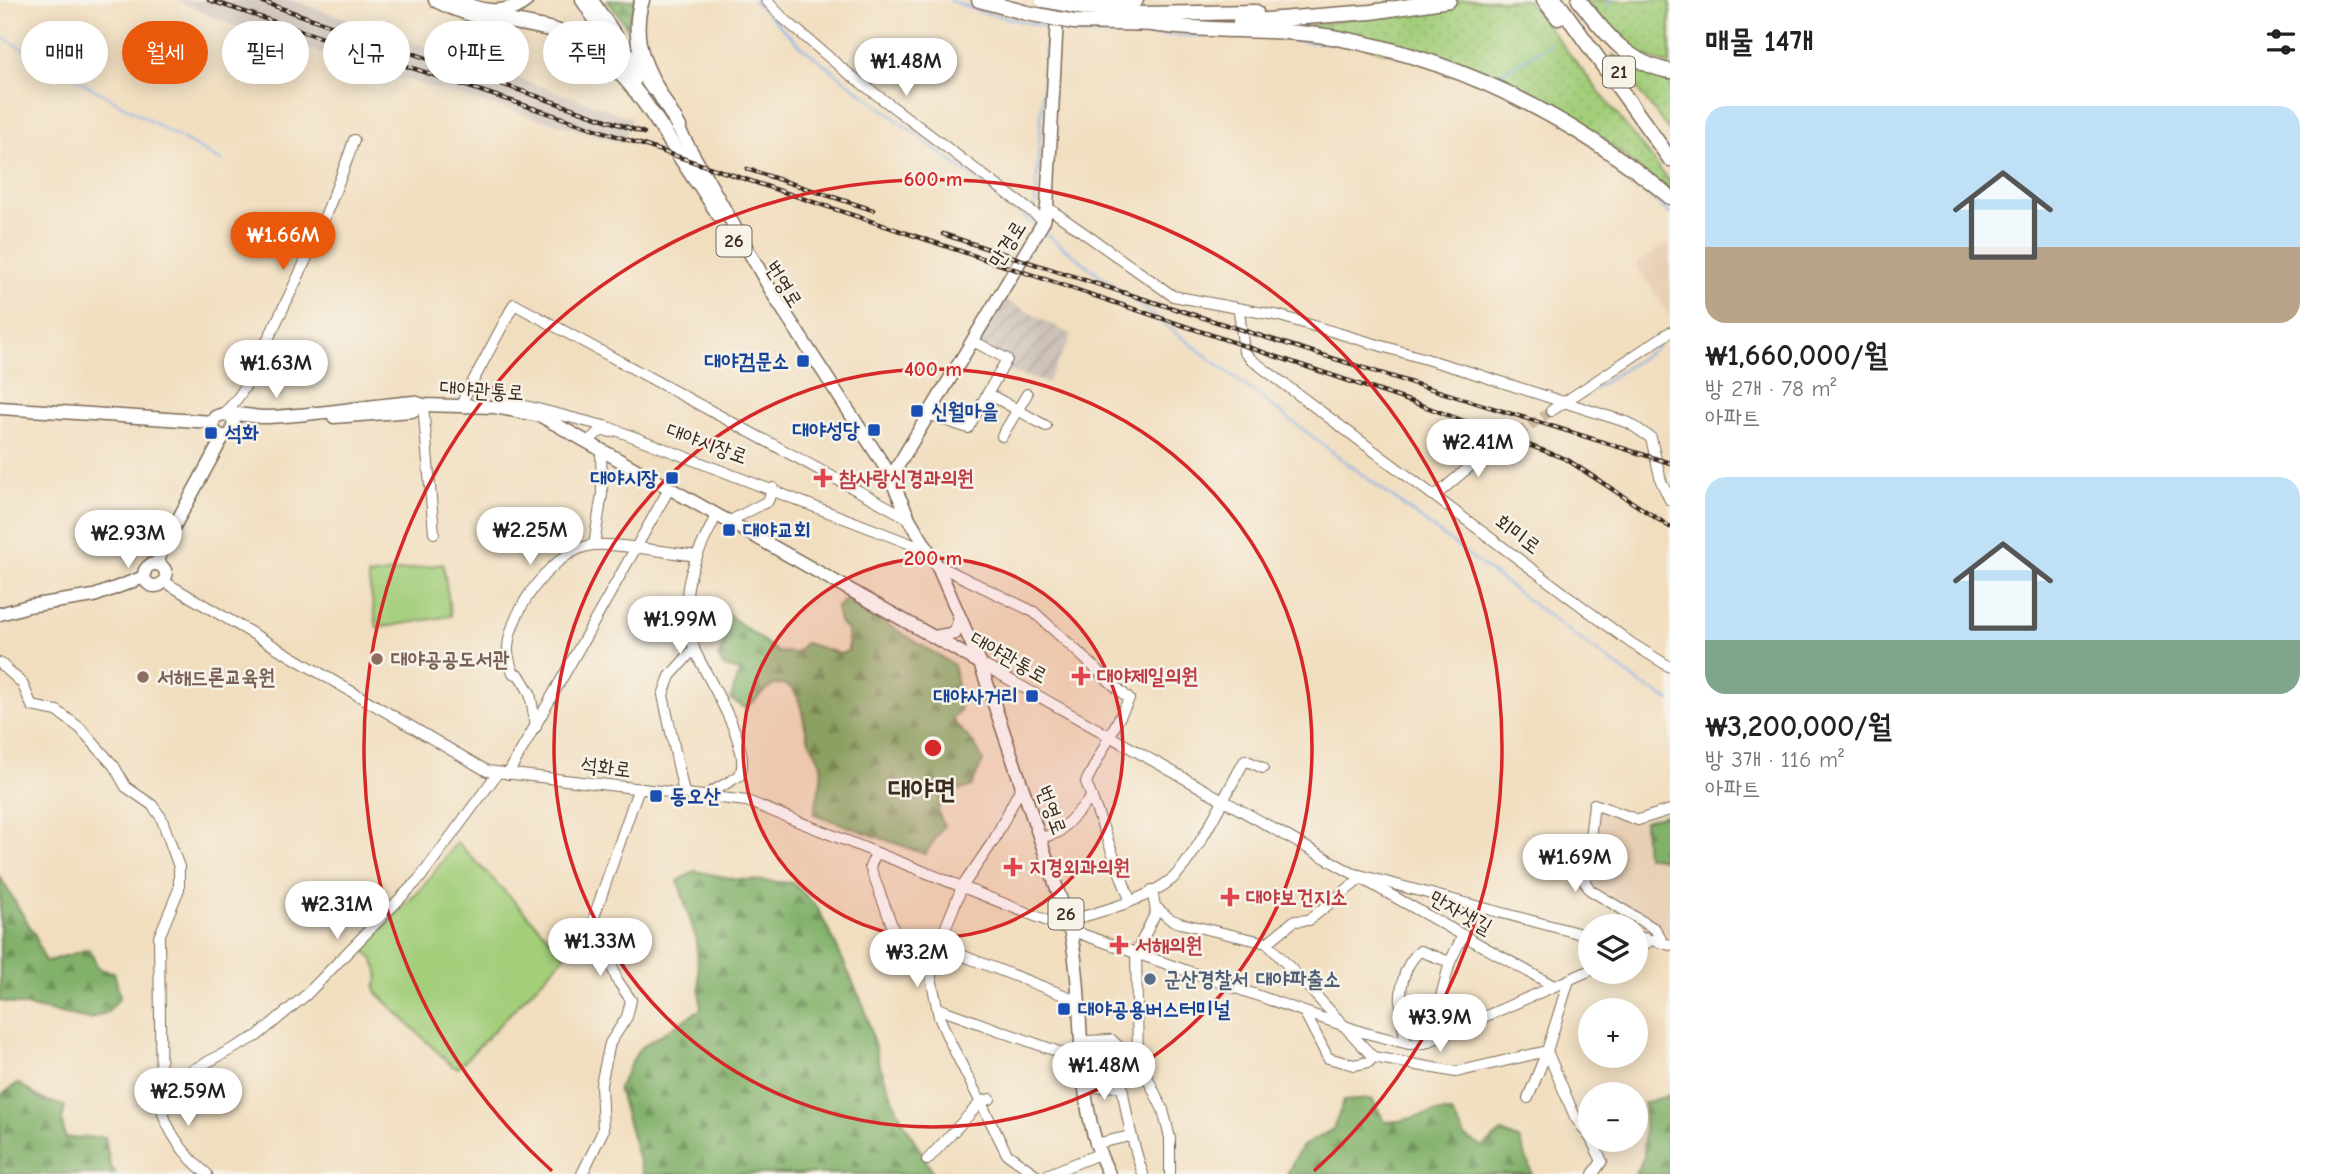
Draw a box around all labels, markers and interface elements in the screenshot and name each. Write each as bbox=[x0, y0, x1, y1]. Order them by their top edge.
chip: 매매 bbox=[21, 21, 108, 84]
chip: 월세 bbox=[122, 21, 208, 84]
chip: 필터 bbox=[222, 21, 309, 84]
chip: 신규 bbox=[323, 21, 410, 84]
chip: 아파트 bbox=[424, 21, 529, 84]
chip: 주택 bbox=[543, 21, 630, 84]
icon: filters bbox=[2262, 23, 2300, 61]
text: 매물 14개 bbox=[1705, 24, 1814, 59]
pin: ₩1.48M bbox=[849, 38, 963, 98]
text: ₩1.48M bbox=[870, 47, 942, 74]
road number: 21 bbox=[1603, 57, 1635, 88]
icon: home bbox=[1940, 152, 2066, 278]
text: 600 m bbox=[903, 167, 963, 191]
pin: ₩1.66M bbox=[226, 212, 340, 272]
street label: 만경로 bbox=[983, 216, 1031, 272]
text: ₩1.66M bbox=[247, 221, 319, 248]
road number: 26 bbox=[716, 226, 752, 256]
street label: 번영로 bbox=[760, 256, 808, 312]
text: ₩1,660,000/월 bbox=[1705, 338, 1888, 373]
pin: ₩1.63M bbox=[219, 340, 333, 400]
text: ₩1.63M bbox=[240, 349, 312, 376]
place label: 대야검문소 bbox=[705, 349, 789, 373]
marker: 대야검문소 bbox=[795, 353, 811, 369]
text: 400 m bbox=[904, 357, 962, 381]
street label: 대야관통로 bbox=[439, 375, 525, 405]
text: 방 2개 · 78 m² bbox=[1705, 375, 1836, 402]
place label: 신월마을 bbox=[931, 399, 999, 423]
marker: 신월마을 bbox=[909, 403, 925, 419]
text: 아파트 bbox=[1705, 404, 1761, 431]
street label: 대야시장로 bbox=[663, 417, 751, 469]
place label: 대야성당 bbox=[792, 418, 860, 442]
pin: ₩2.41M bbox=[1421, 420, 1535, 479]
place label: 석화 bbox=[225, 421, 259, 445]
marker: 대야성당 bbox=[866, 422, 882, 438]
marker: 석화 bbox=[203, 425, 219, 441]
text: ₩2.41M bbox=[1442, 428, 1514, 455]
place label: 대야시장 bbox=[590, 466, 658, 490]
place label: 참사랑신경과의원 bbox=[839, 466, 974, 490]
marker: 참사랑신경과의원 bbox=[813, 468, 833, 488]
marker: 대야시장 bbox=[664, 470, 680, 486]
pin: ₩2.25M bbox=[473, 508, 587, 567]
street label: 회미로 bbox=[1491, 509, 1545, 559]
pin: ₩2.93M bbox=[71, 510, 185, 570]
text: ₩2.25M bbox=[493, 516, 567, 543]
place label: 대야교회 bbox=[743, 518, 811, 542]
text: ₩2.93M bbox=[91, 519, 165, 546]
marker: 대야교회 bbox=[721, 522, 737, 538]
icon: home bbox=[1940, 523, 2066, 649]
text: 200 m bbox=[904, 546, 962, 570]
pin: ₩1.99M bbox=[623, 596, 737, 656]
text: ₩1.99M bbox=[644, 605, 716, 632]
street label: 대야관통로 bbox=[966, 626, 1052, 688]
place label: 대야공공도서관 bbox=[391, 647, 509, 671]
marker: 대야공공도서관 bbox=[369, 651, 385, 667]
place label: 대야제일의원 bbox=[1097, 664, 1198, 688]
place label: 서해드론교육원 bbox=[157, 665, 275, 689]
marker: 대야제일의원 bbox=[1071, 666, 1091, 686]
marker: 서해드론교육원 bbox=[135, 669, 151, 685]
place label: 대야사거리 bbox=[934, 684, 1018, 708]
marker: 대야사거리 bbox=[1024, 688, 1040, 704]
text: ₩3,200,000/월 bbox=[1705, 709, 1892, 744]
centre of rings bbox=[921, 736, 945, 760]
text: 방 3개 · 116 m² bbox=[1705, 746, 1844, 773]
street label: 석화로 bbox=[579, 752, 633, 782]
district label: 대야면 bbox=[888, 773, 956, 805]
text: 아파트 bbox=[1705, 775, 1761, 802]
street label: 번영로 bbox=[1032, 782, 1072, 838]
place label: 동오산 bbox=[670, 784, 721, 808]
marker: 동오산 bbox=[648, 788, 664, 804]
pin: ₩1.69M bbox=[1518, 834, 1632, 894]
text: ₩1.69M bbox=[1539, 843, 1611, 870]
place label: 지경외과의원 bbox=[1029, 855, 1130, 879]
marker: 지경외과의원 bbox=[1003, 857, 1023, 877]
pin: ₩2.31M bbox=[280, 881, 394, 941]
place label: 대야보건지소 bbox=[1246, 885, 1347, 909]
street label: 만자샛길 bbox=[1426, 885, 1496, 939]
marker: 대야보건지소 bbox=[1220, 887, 1240, 907]
text: ₩2.31M bbox=[301, 890, 373, 917]
road number: 26 bbox=[1048, 898, 1084, 930]
map controls bbox=[1578, 914, 1648, 1152]
button: layers bbox=[1578, 914, 1648, 984]
pin: ₩1.33M bbox=[543, 918, 657, 978]
text: ₩1.33M bbox=[564, 927, 636, 954]
pin: ₩3.2M bbox=[868, 930, 966, 989]
place label: 서해의원 bbox=[1135, 933, 1203, 957]
marker: 서해의원 bbox=[1109, 935, 1129, 955]
text: ₩3.2M bbox=[886, 938, 948, 965]
place label: 군산경찰서 대야파출소 bbox=[1164, 967, 1341, 991]
marker: 군산경찰서 대야파출소 bbox=[1142, 971, 1158, 987]
pin: ₩3.9M bbox=[1391, 995, 1489, 1054]
place label: 대야공용버스터미널 bbox=[1078, 997, 1230, 1021]
button: + bbox=[1578, 998, 1648, 1068]
marker: 대야공용버스터미널 bbox=[1056, 1001, 1072, 1017]
text: ₩3.9M bbox=[1408, 1003, 1472, 1030]
pin: ₩1.48M bbox=[1047, 1042, 1161, 1102]
text: ₩1.48M bbox=[1068, 1051, 1140, 1078]
pin: ₩2.59M bbox=[131, 1068, 245, 1128]
text: ₩2.59M bbox=[150, 1077, 226, 1104]
button: − bbox=[1578, 1082, 1648, 1152]

